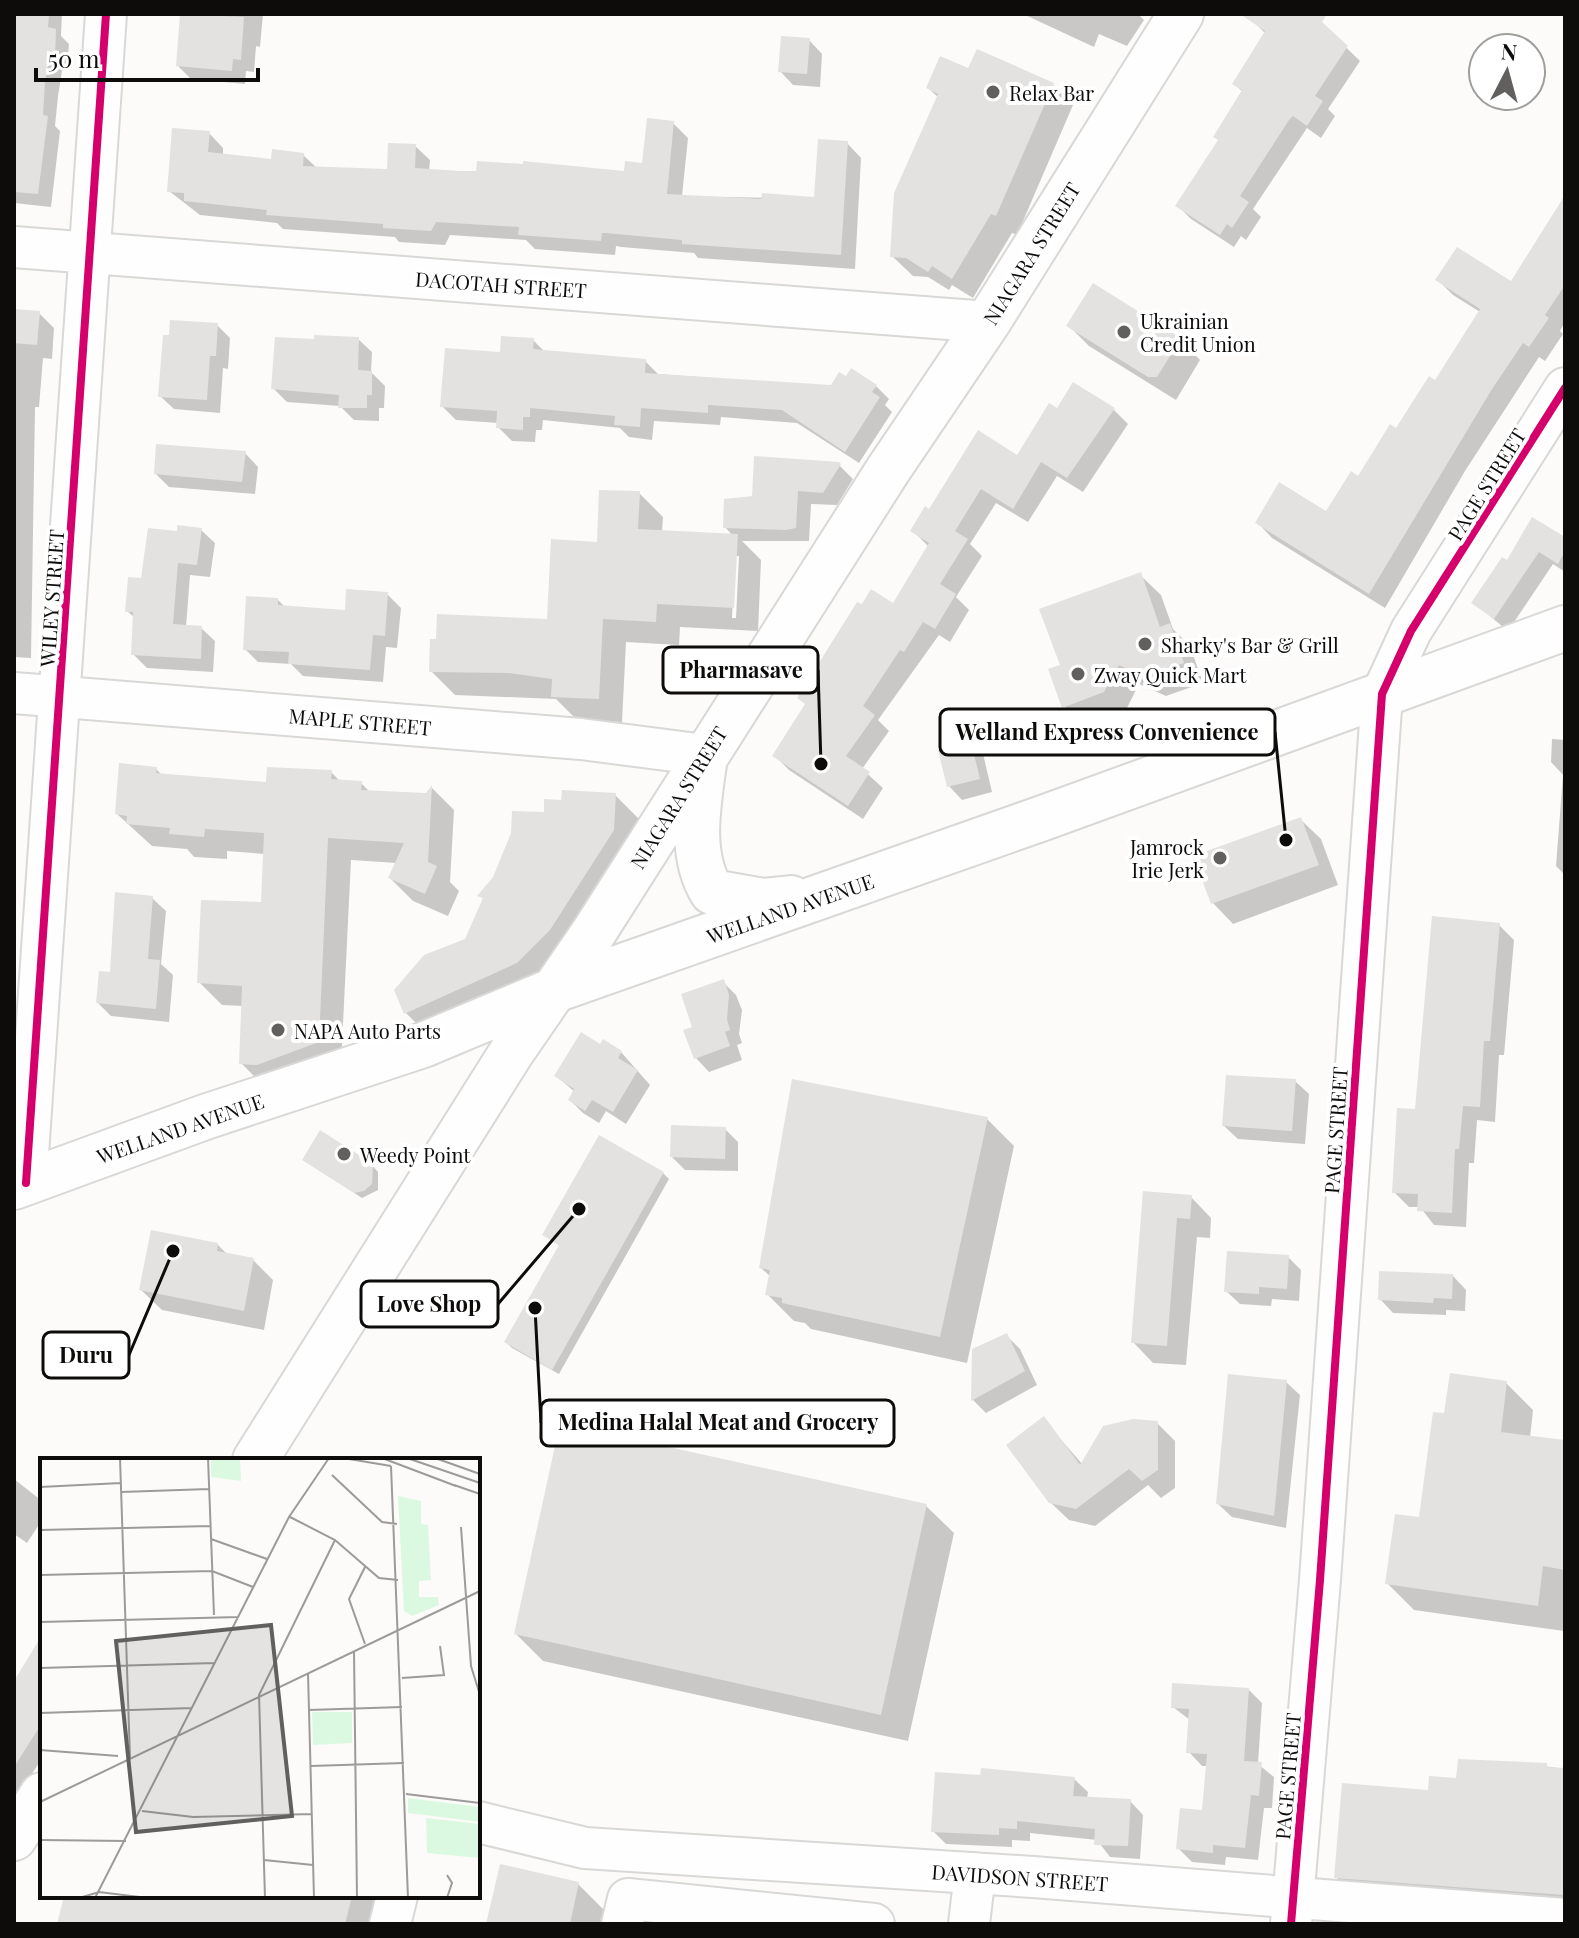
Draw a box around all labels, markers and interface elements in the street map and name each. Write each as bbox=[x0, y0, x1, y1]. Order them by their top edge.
scale bar bbox=[36, 32, 258, 82]
north arrow bbox=[1467, 32, 1547, 112]
text: N bbox=[1500, 35, 1519, 67]
text: 50 m bbox=[48, 42, 100, 74]
place label: Relax Bar bbox=[1009, 79, 1094, 106]
marker: Relax Bar bbox=[984, 83, 1002, 101]
street label: NIAGARA STREET bbox=[976, 177, 1086, 329]
street label: DACOTAH STREET bbox=[414, 265, 588, 303]
place label: Ukrainian Credit Union bbox=[1140, 307, 1256, 357]
marker: Ukrainian Credit Union bbox=[1115, 323, 1133, 341]
street label: PAGE STREET bbox=[1441, 423, 1531, 545]
street label: WILEY STREET bbox=[33, 528, 69, 669]
place label: Sharky's Bar & Grill bbox=[1161, 631, 1339, 658]
marker: Sharky's Bar & Grill bbox=[1136, 635, 1154, 653]
callout: Pharmasave bbox=[663, 647, 818, 693]
text: Pharmasave bbox=[679, 654, 803, 684]
place label: Zway Quick Mart bbox=[1094, 661, 1247, 688]
marker: Zway Quick Mart bbox=[1069, 665, 1087, 683]
street label: MAPLE STREET bbox=[287, 701, 433, 741]
callout: Welland Express Convenience bbox=[940, 709, 1275, 755]
text: Welland Express Convenience bbox=[954, 716, 1259, 746]
street label: NIAGARA STREET bbox=[623, 721, 733, 873]
place label: Jamrock Irie Jerk bbox=[1129, 833, 1204, 883]
marker: Jamrock Irie Jerk bbox=[1211, 849, 1229, 867]
street label: WELLAND AVENUE bbox=[702, 867, 877, 950]
place label: NAPA Auto Parts bbox=[294, 1017, 441, 1044]
marker: NAPA Auto Parts bbox=[269, 1021, 287, 1039]
street label: PAGE STREET bbox=[1317, 1065, 1353, 1195]
street label: WELLAND AVENUE bbox=[92, 1087, 267, 1170]
place label: Weedy Point bbox=[359, 1141, 471, 1168]
marker: Weedy Point bbox=[335, 1145, 353, 1163]
callout: Love Shop bbox=[361, 1281, 498, 1327]
text: Love Shop bbox=[377, 1288, 481, 1318]
callout: Duru bbox=[43, 1332, 129, 1378]
text: Duru bbox=[59, 1339, 113, 1369]
callout: Medina Halal Meat and Grocery bbox=[541, 1400, 894, 1446]
text: Medina Halal Meat and Grocery bbox=[558, 1406, 879, 1436]
inset map bbox=[40, 1458, 480, 1898]
street label: PAGE STREET bbox=[1268, 1711, 1306, 1841]
street label: DAVIDSON STREET bbox=[931, 1857, 1109, 1897]

